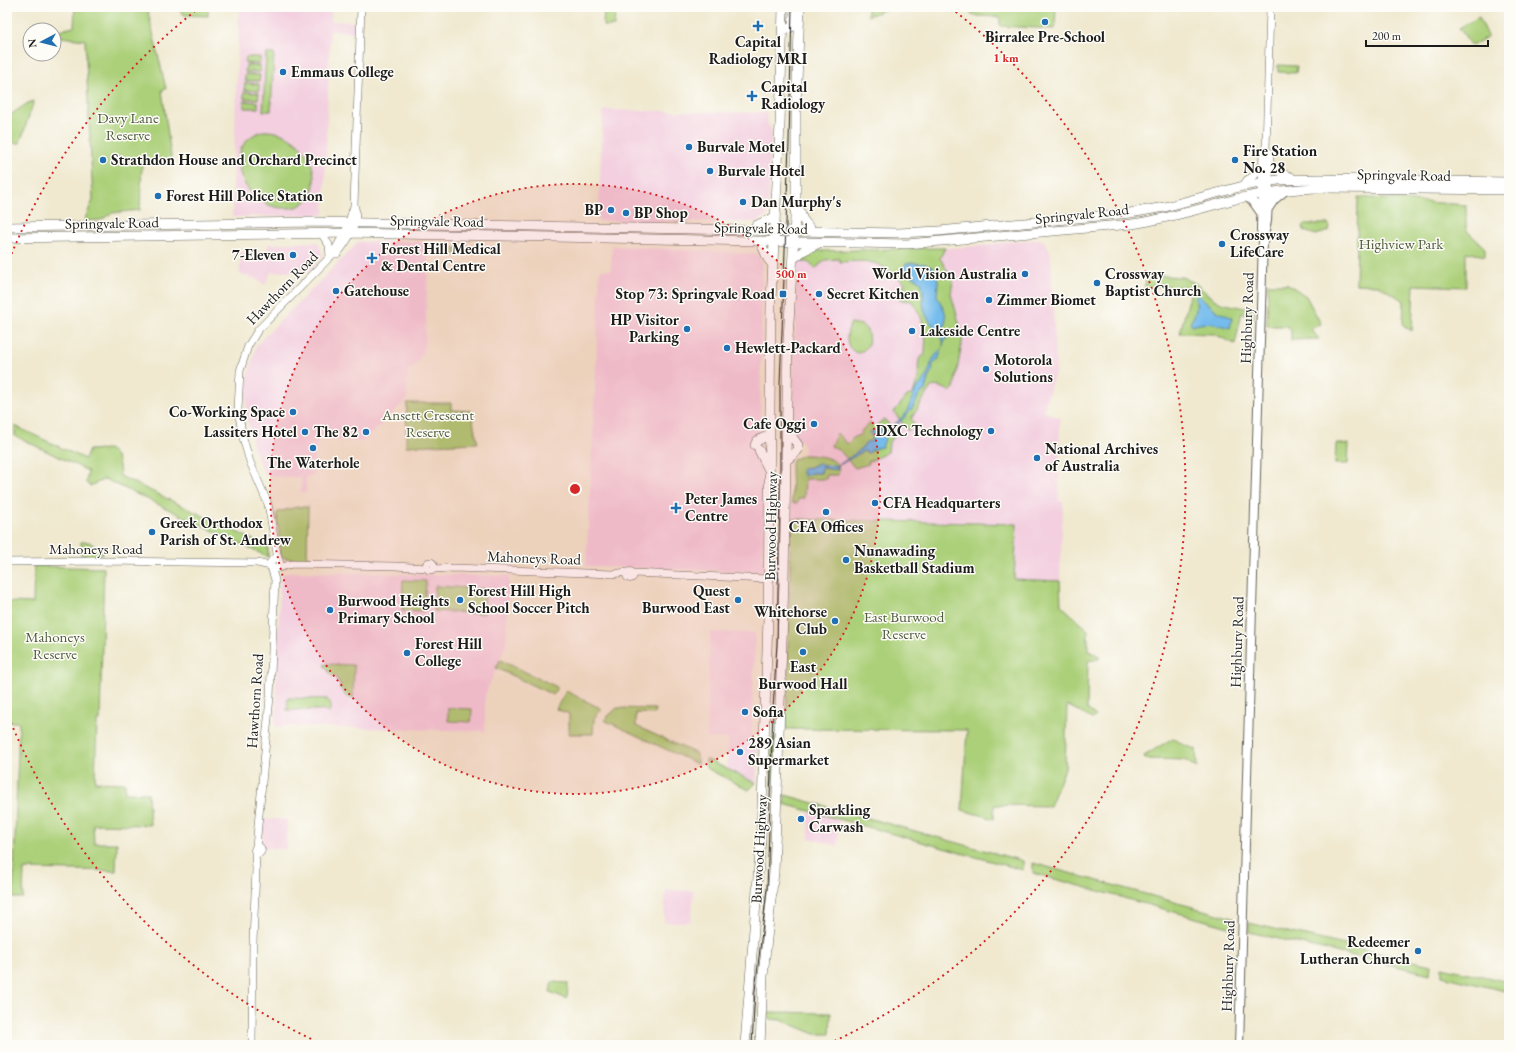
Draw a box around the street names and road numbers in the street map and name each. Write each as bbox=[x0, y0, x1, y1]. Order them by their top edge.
street label: Springvale Road bbox=[1357, 164, 1452, 185]
street label: Springvale Road bbox=[1034, 199, 1130, 228]
street label: Springvale Road bbox=[390, 210, 485, 231]
street label: Springvale Road bbox=[65, 212, 160, 233]
street label: Springvale Road bbox=[714, 217, 809, 238]
street label: Hawthorn Road bbox=[242, 246, 322, 329]
street label: Highbury Road bbox=[1235, 271, 1258, 364]
street label: Burwood Highway bbox=[760, 471, 781, 581]
street label: Mahoneys Road bbox=[49, 539, 143, 558]
street label: Mahoneys Road bbox=[487, 546, 582, 569]
street label: Highbury Road bbox=[1225, 595, 1248, 688]
street label: Hawthorn Road bbox=[242, 652, 267, 749]
street label: Burwood Highway bbox=[746, 794, 771, 904]
street label: Highbury Road bbox=[1216, 919, 1239, 1012]

